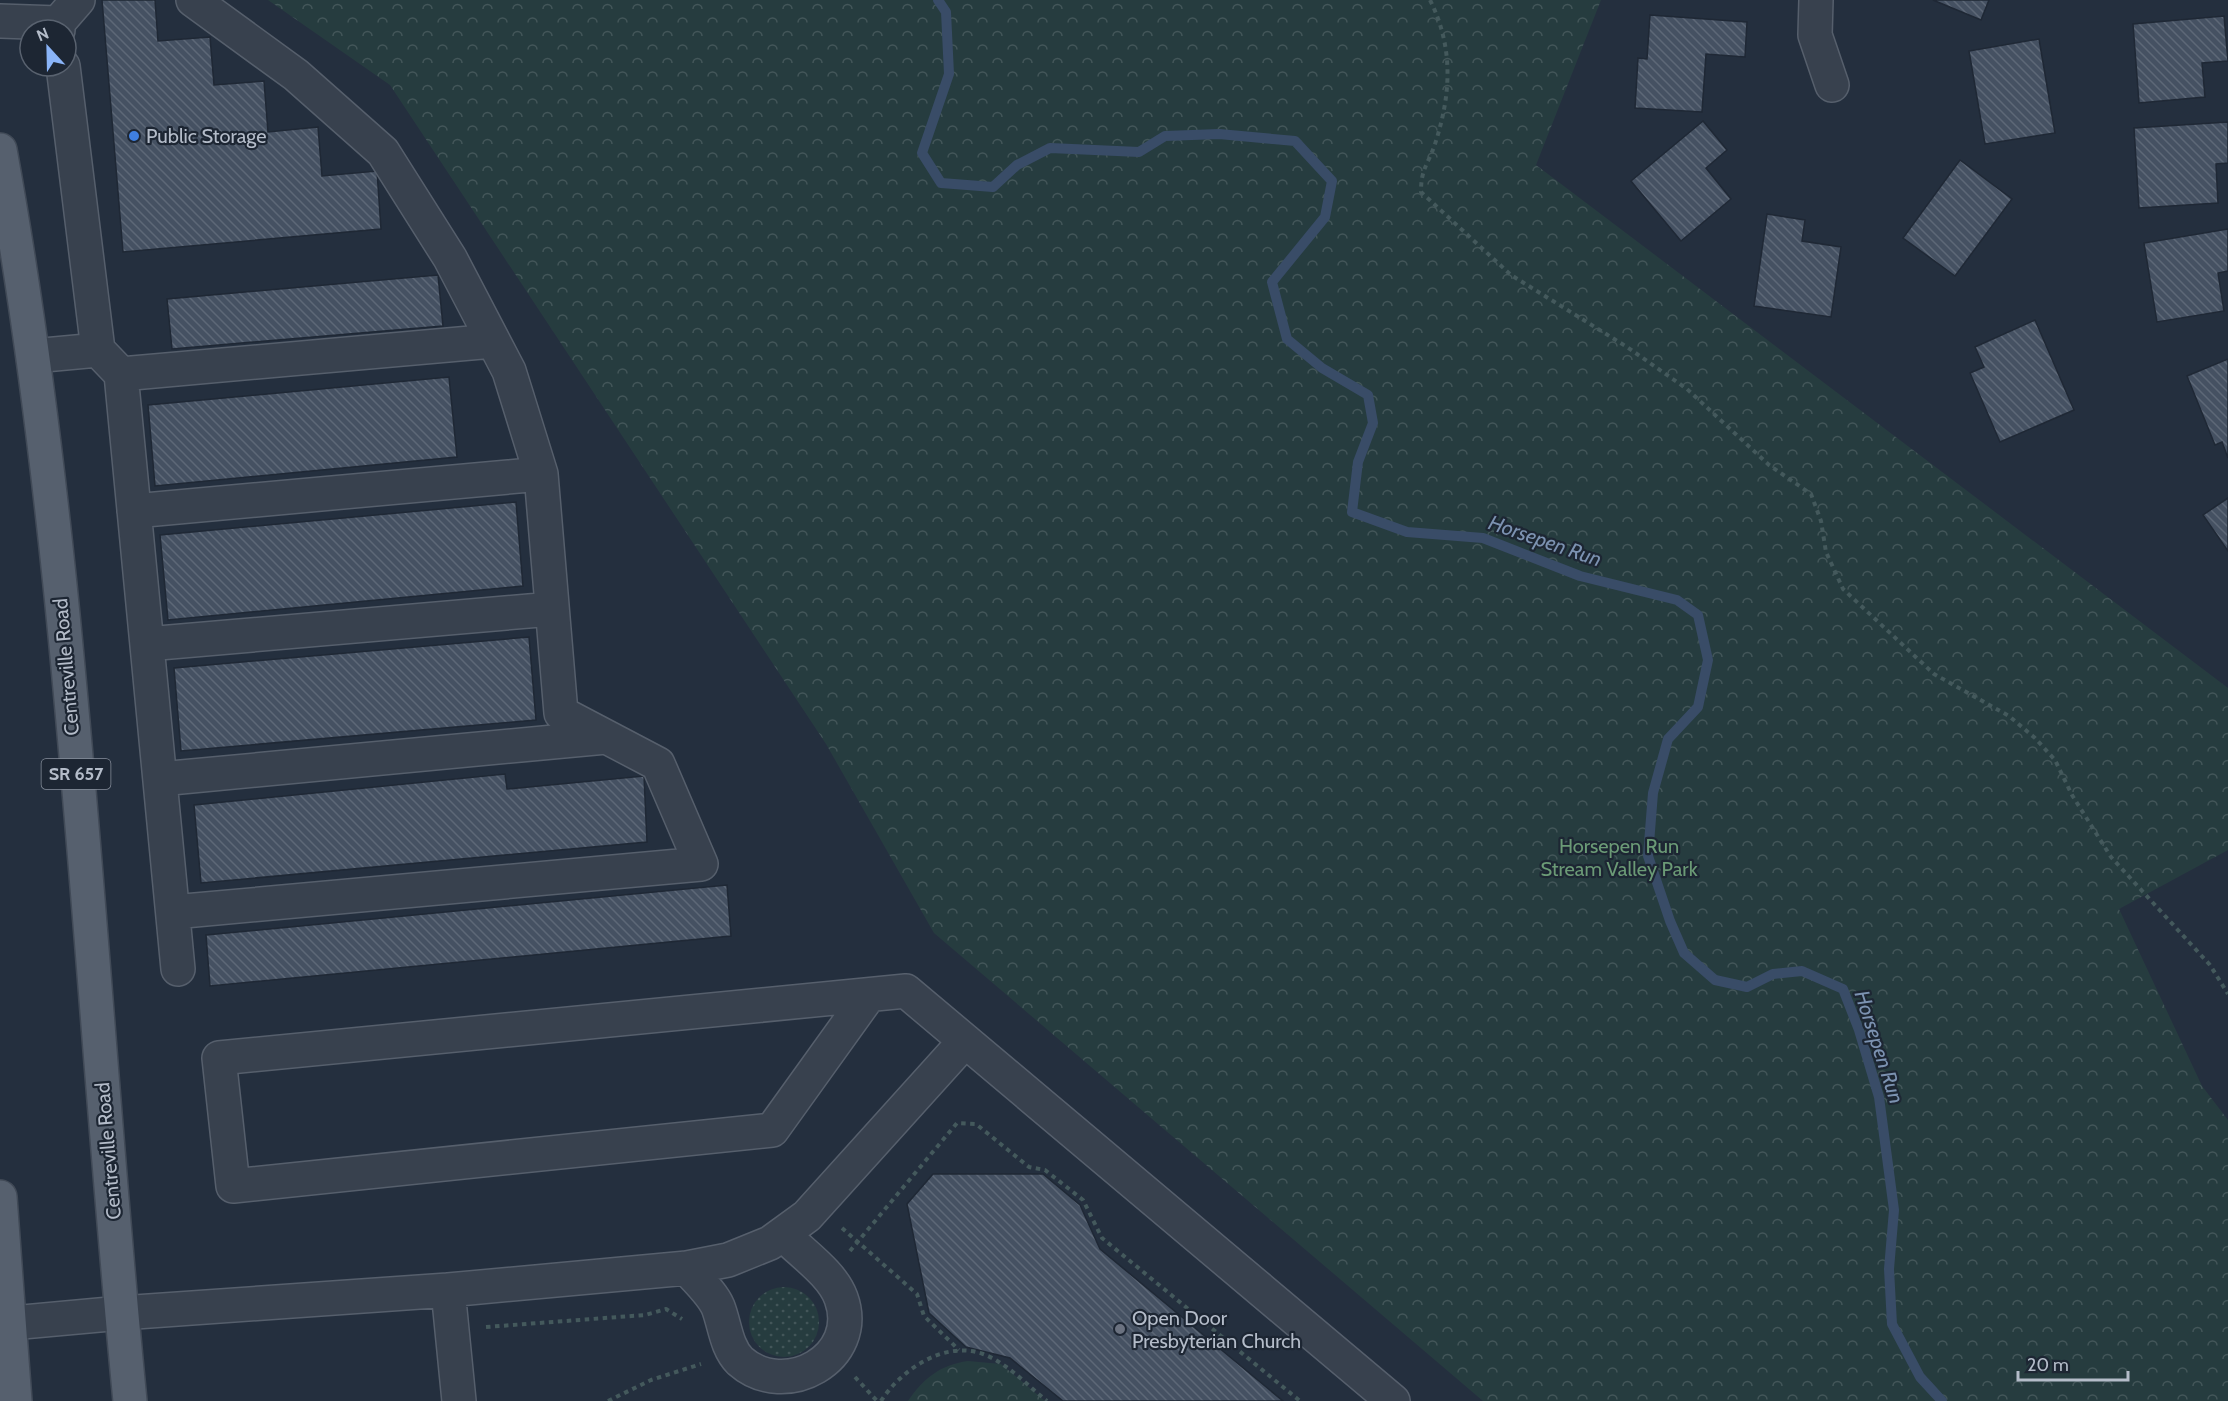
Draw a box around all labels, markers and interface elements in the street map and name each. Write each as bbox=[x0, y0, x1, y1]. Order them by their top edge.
north arrow bbox=[18, 18, 78, 78]
text: N bbox=[34, 24, 51, 45]
place label: Public Storage bbox=[146, 124, 266, 148]
marker: Public Storage bbox=[127, 129, 141, 143]
water label: Horsepen Run bbox=[1485, 510, 1605, 572]
street label: Centreville Road bbox=[48, 597, 84, 737]
road number: SR 657 bbox=[42, 759, 110, 789]
park label: Horsepen Run Stream Valley Park bbox=[1540, 834, 1698, 881]
water label: Horsepen Run bbox=[1849, 987, 1910, 1107]
street label: Centreville Road bbox=[90, 1081, 126, 1221]
place label: Open Door Presbyterian Church bbox=[1132, 1306, 1301, 1353]
marker: Open Door Presbyterian Church bbox=[1113, 1322, 1127, 1336]
scale bar bbox=[2018, 1344, 2128, 1382]
text: 20 m bbox=[2027, 1354, 2069, 1376]

